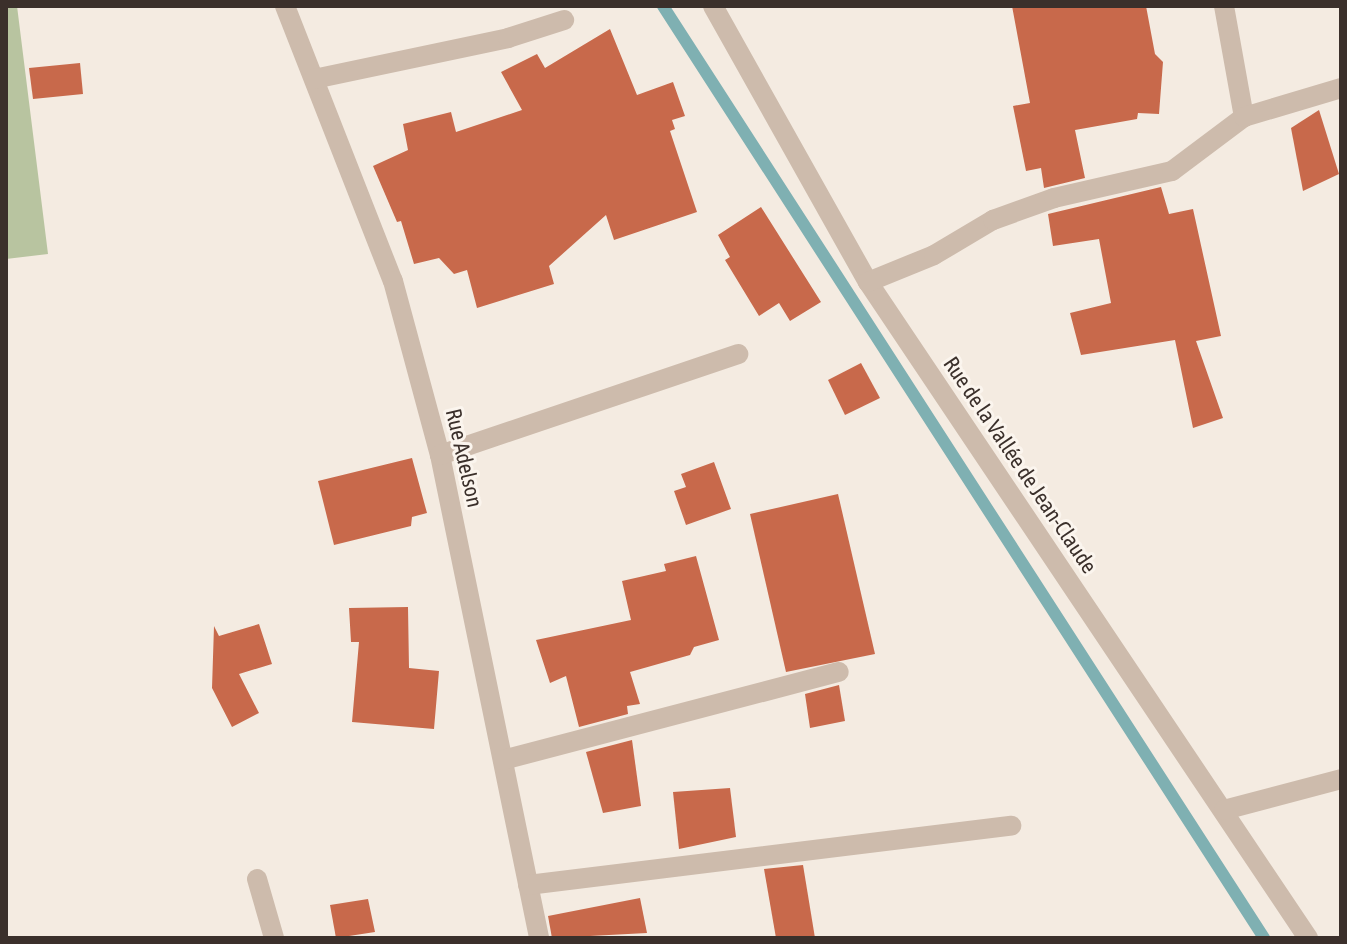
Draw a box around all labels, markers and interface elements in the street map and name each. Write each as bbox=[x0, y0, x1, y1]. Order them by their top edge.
street label: Rue de la Vallée de Jean-Claude bbox=[938, 352, 1102, 578]
street label: Rue Adelson bbox=[440, 406, 488, 510]

